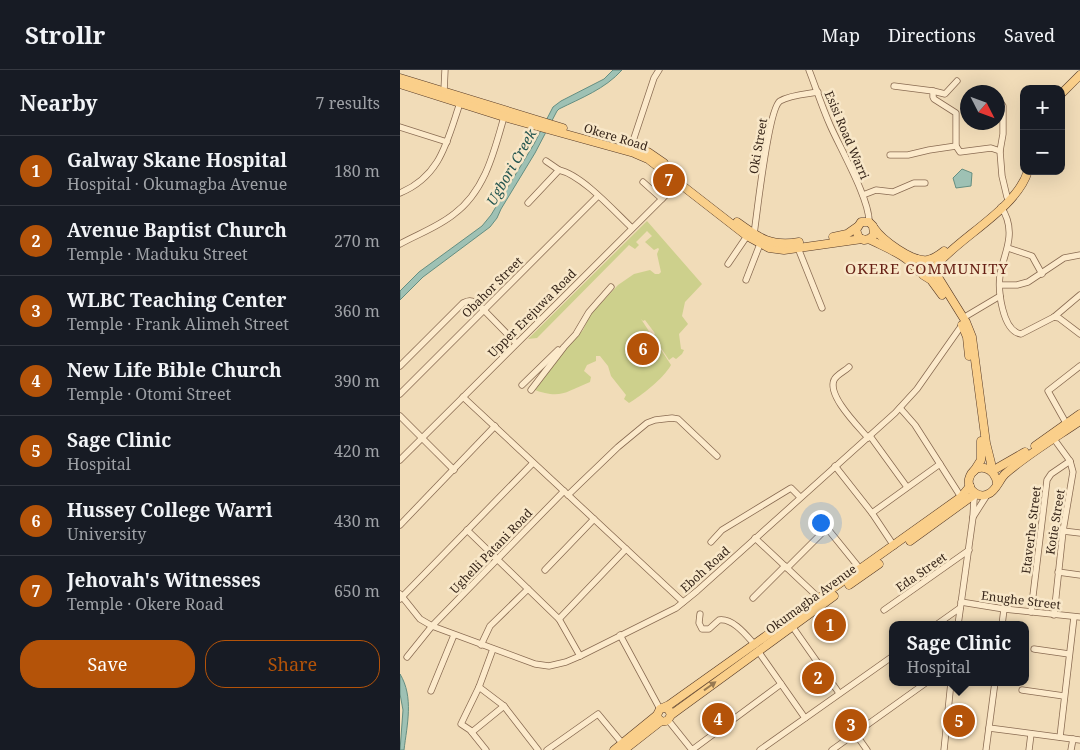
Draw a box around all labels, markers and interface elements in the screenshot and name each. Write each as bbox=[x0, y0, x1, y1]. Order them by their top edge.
text: Strollr bbox=[25, 18, 105, 51]
text: Map bbox=[822, 23, 860, 47]
text: Directions bbox=[888, 23, 976, 47]
text: Saved bbox=[1004, 23, 1055, 47]
north arrow bbox=[960, 85, 1005, 130]
map controls bbox=[1020, 85, 1065, 175]
button: + bbox=[1020, 85, 1065, 130]
street label: Esisi Road Warri bbox=[821, 88, 873, 182]
text: Nearby bbox=[20, 89, 98, 117]
text: 7 results bbox=[316, 92, 380, 114]
street label: Oki Street bbox=[745, 117, 771, 175]
street label: Okere Road bbox=[582, 119, 651, 155]
water label: Ugbori Creek bbox=[481, 124, 541, 209]
button: − bbox=[1020, 130, 1065, 175]
text: Galway Skane Hospital bbox=[67, 147, 287, 173]
text: 1 bbox=[31, 160, 41, 182]
text: 180 m bbox=[334, 160, 380, 182]
pin: 7 bbox=[653, 161, 685, 199]
text: Hospital · Okumagba Avenue bbox=[67, 173, 287, 195]
text: Avenue Baptist Church bbox=[67, 217, 287, 243]
text: 2 bbox=[31, 230, 41, 252]
text: 270 m bbox=[334, 230, 380, 252]
text: Temple · Maduku Street bbox=[67, 243, 248, 265]
street label: Obahor Street bbox=[458, 253, 526, 321]
district label: OKERE COMMUNITY bbox=[845, 258, 1009, 278]
street label: Upper Erejuwa Road bbox=[484, 265, 580, 361]
text: WLBC Teaching Center bbox=[67, 287, 286, 313]
text: 3 bbox=[31, 300, 41, 322]
text: 360 m bbox=[334, 300, 380, 322]
text: Temple · Frank Alimeh Street bbox=[67, 313, 289, 335]
pin: 6 bbox=[627, 330, 659, 368]
text: New Life Bible Church bbox=[67, 357, 282, 383]
text: 4 bbox=[31, 370, 41, 392]
text: 390 m bbox=[334, 370, 380, 392]
text: Temple · Otomi Street bbox=[67, 383, 231, 405]
text: Sage Clinic bbox=[67, 427, 171, 453]
text: 5 bbox=[31, 440, 41, 462]
text: 420 m bbox=[334, 440, 380, 462]
text: Hospital bbox=[67, 453, 131, 475]
street label: Etaverhe Street bbox=[1017, 485, 1045, 575]
street label: Kotie Street bbox=[1041, 488, 1069, 556]
text: Hussey College Warri bbox=[67, 497, 272, 523]
street label: Ughelli Patani Road bbox=[446, 504, 536, 597]
text: 6 bbox=[31, 510, 41, 532]
text: 430 m bbox=[334, 510, 380, 532]
your location bbox=[808, 510, 834, 536]
text: University bbox=[67, 523, 146, 545]
street label: Eboh Road bbox=[676, 542, 734, 596]
street label: Eda Street bbox=[892, 548, 950, 596]
street label: Okumagba Avenue bbox=[762, 560, 860, 638]
text: Jehovah's Witnesses bbox=[67, 567, 261, 593]
text: 7 bbox=[31, 580, 41, 602]
text: 650 m bbox=[334, 580, 380, 602]
street label: Enughe Street bbox=[980, 587, 1062, 613]
text: Temple · Okere Road bbox=[67, 593, 224, 615]
pin: 1 bbox=[814, 606, 846, 644]
popup bbox=[889, 621, 1029, 686]
text: Sage Clinic bbox=[907, 630, 1011, 656]
button: Save bbox=[20, 640, 195, 688]
button: Share bbox=[205, 640, 380, 688]
text: Hospital bbox=[907, 656, 971, 678]
pin: 2 bbox=[802, 659, 834, 697]
one-way arrow bbox=[703, 681, 717, 691]
pin: 4 bbox=[702, 700, 734, 738]
pin: 5 bbox=[943, 702, 975, 740]
pin: 3 bbox=[835, 706, 867, 744]

